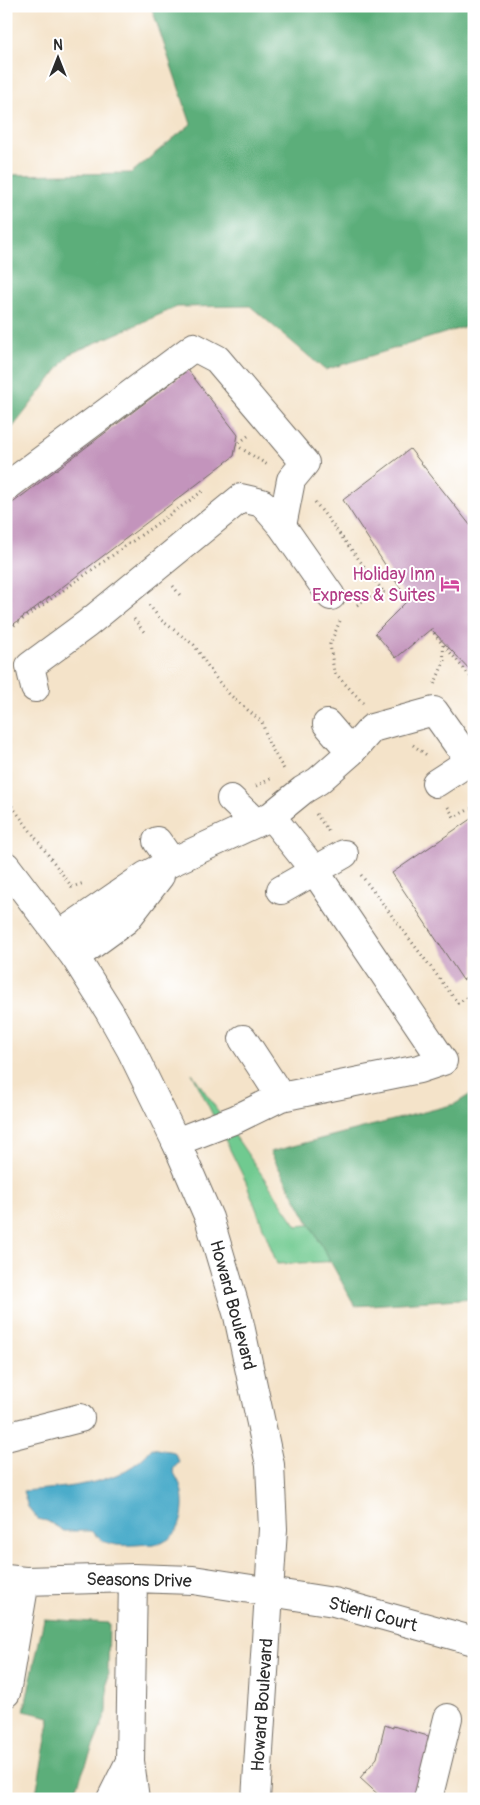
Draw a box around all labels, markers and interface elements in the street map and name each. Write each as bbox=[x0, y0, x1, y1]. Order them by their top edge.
north arrow bbox=[32, 32, 82, 82]
text: N bbox=[53, 37, 63, 54]
place label: Holiday Inn Express & Suites bbox=[312, 563, 435, 607]
hotel icon: Holiday Inn Express & Suites bbox=[439, 573, 461, 595]
street label: Howard Boulevard bbox=[204, 1238, 261, 1373]
street label: Seasons Drive bbox=[86, 1568, 192, 1593]
street label: Stierli Court bbox=[326, 1592, 421, 1638]
street label: Howard Boulevard bbox=[246, 1638, 279, 1772]

